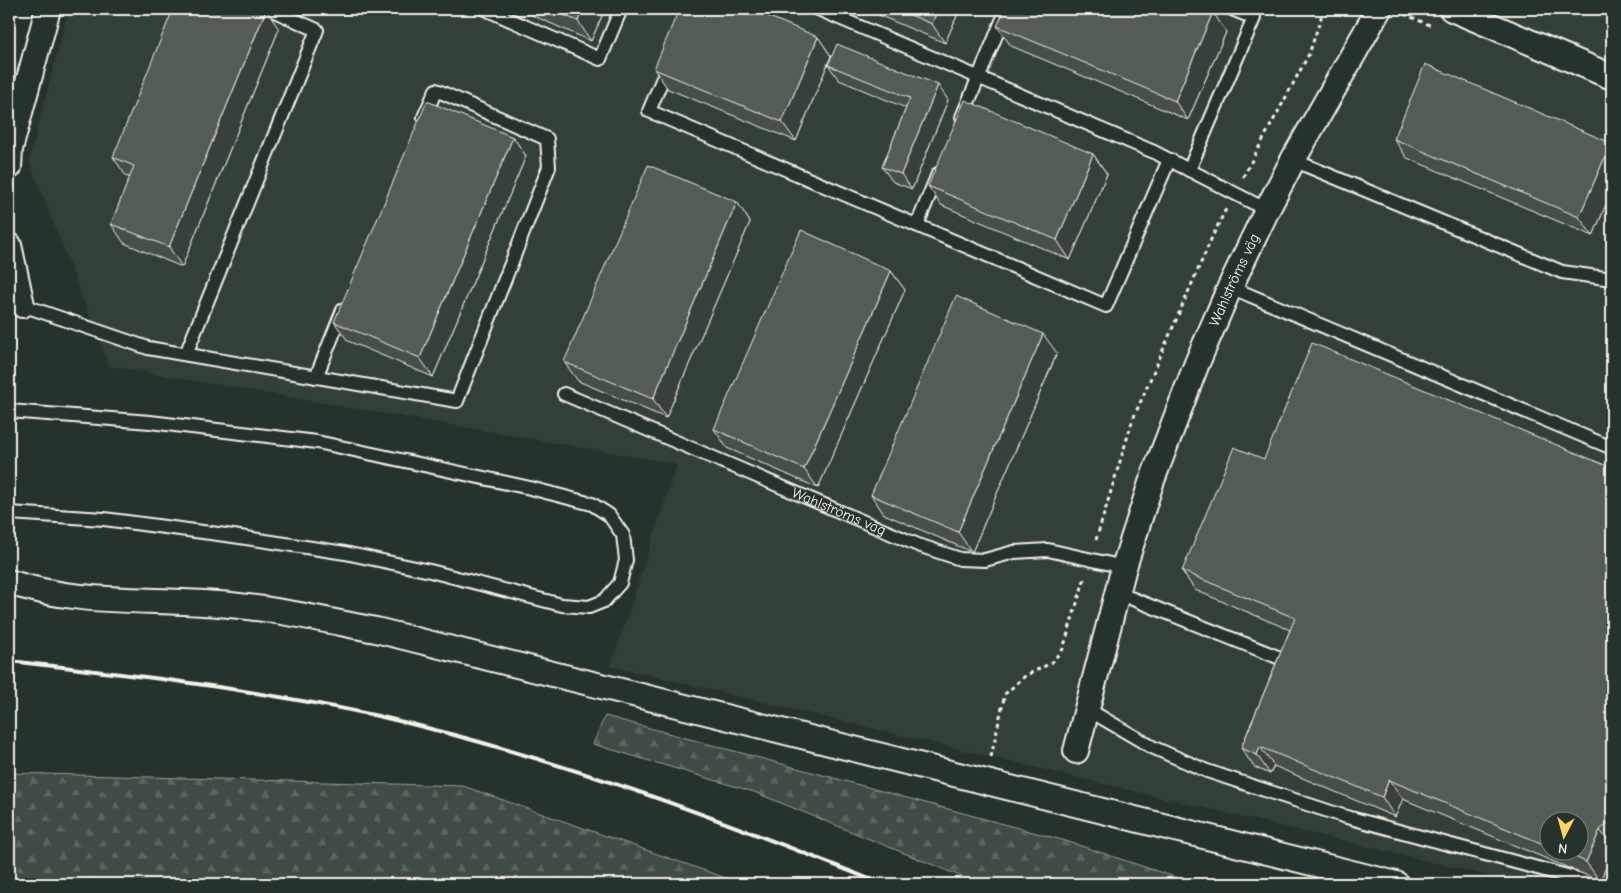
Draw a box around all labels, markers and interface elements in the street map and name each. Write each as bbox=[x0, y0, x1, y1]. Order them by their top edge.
street label: Wahlströms väg bbox=[1205, 230, 1263, 329]
street label: Wahlströms väg bbox=[789, 483, 889, 539]
north arrow bbox=[1538, 810, 1588, 860]
text: N bbox=[1557, 840, 1568, 857]

